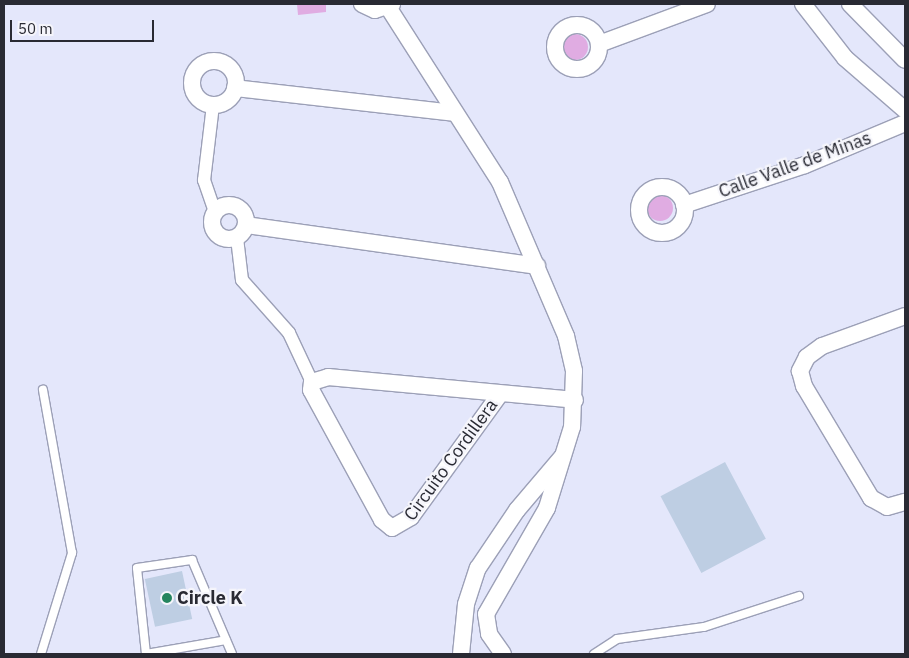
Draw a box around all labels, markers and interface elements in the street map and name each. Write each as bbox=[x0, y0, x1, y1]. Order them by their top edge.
scale bar bbox=[12, 10, 156, 42]
text: 50 m bbox=[18, 19, 53, 38]
street label: Calle Valle de Minas bbox=[716, 127, 874, 203]
street label: Circuito Cordillera bbox=[400, 395, 502, 525]
place label: Circle K bbox=[177, 587, 243, 609]
marker: Circle K bbox=[161, 592, 173, 604]

